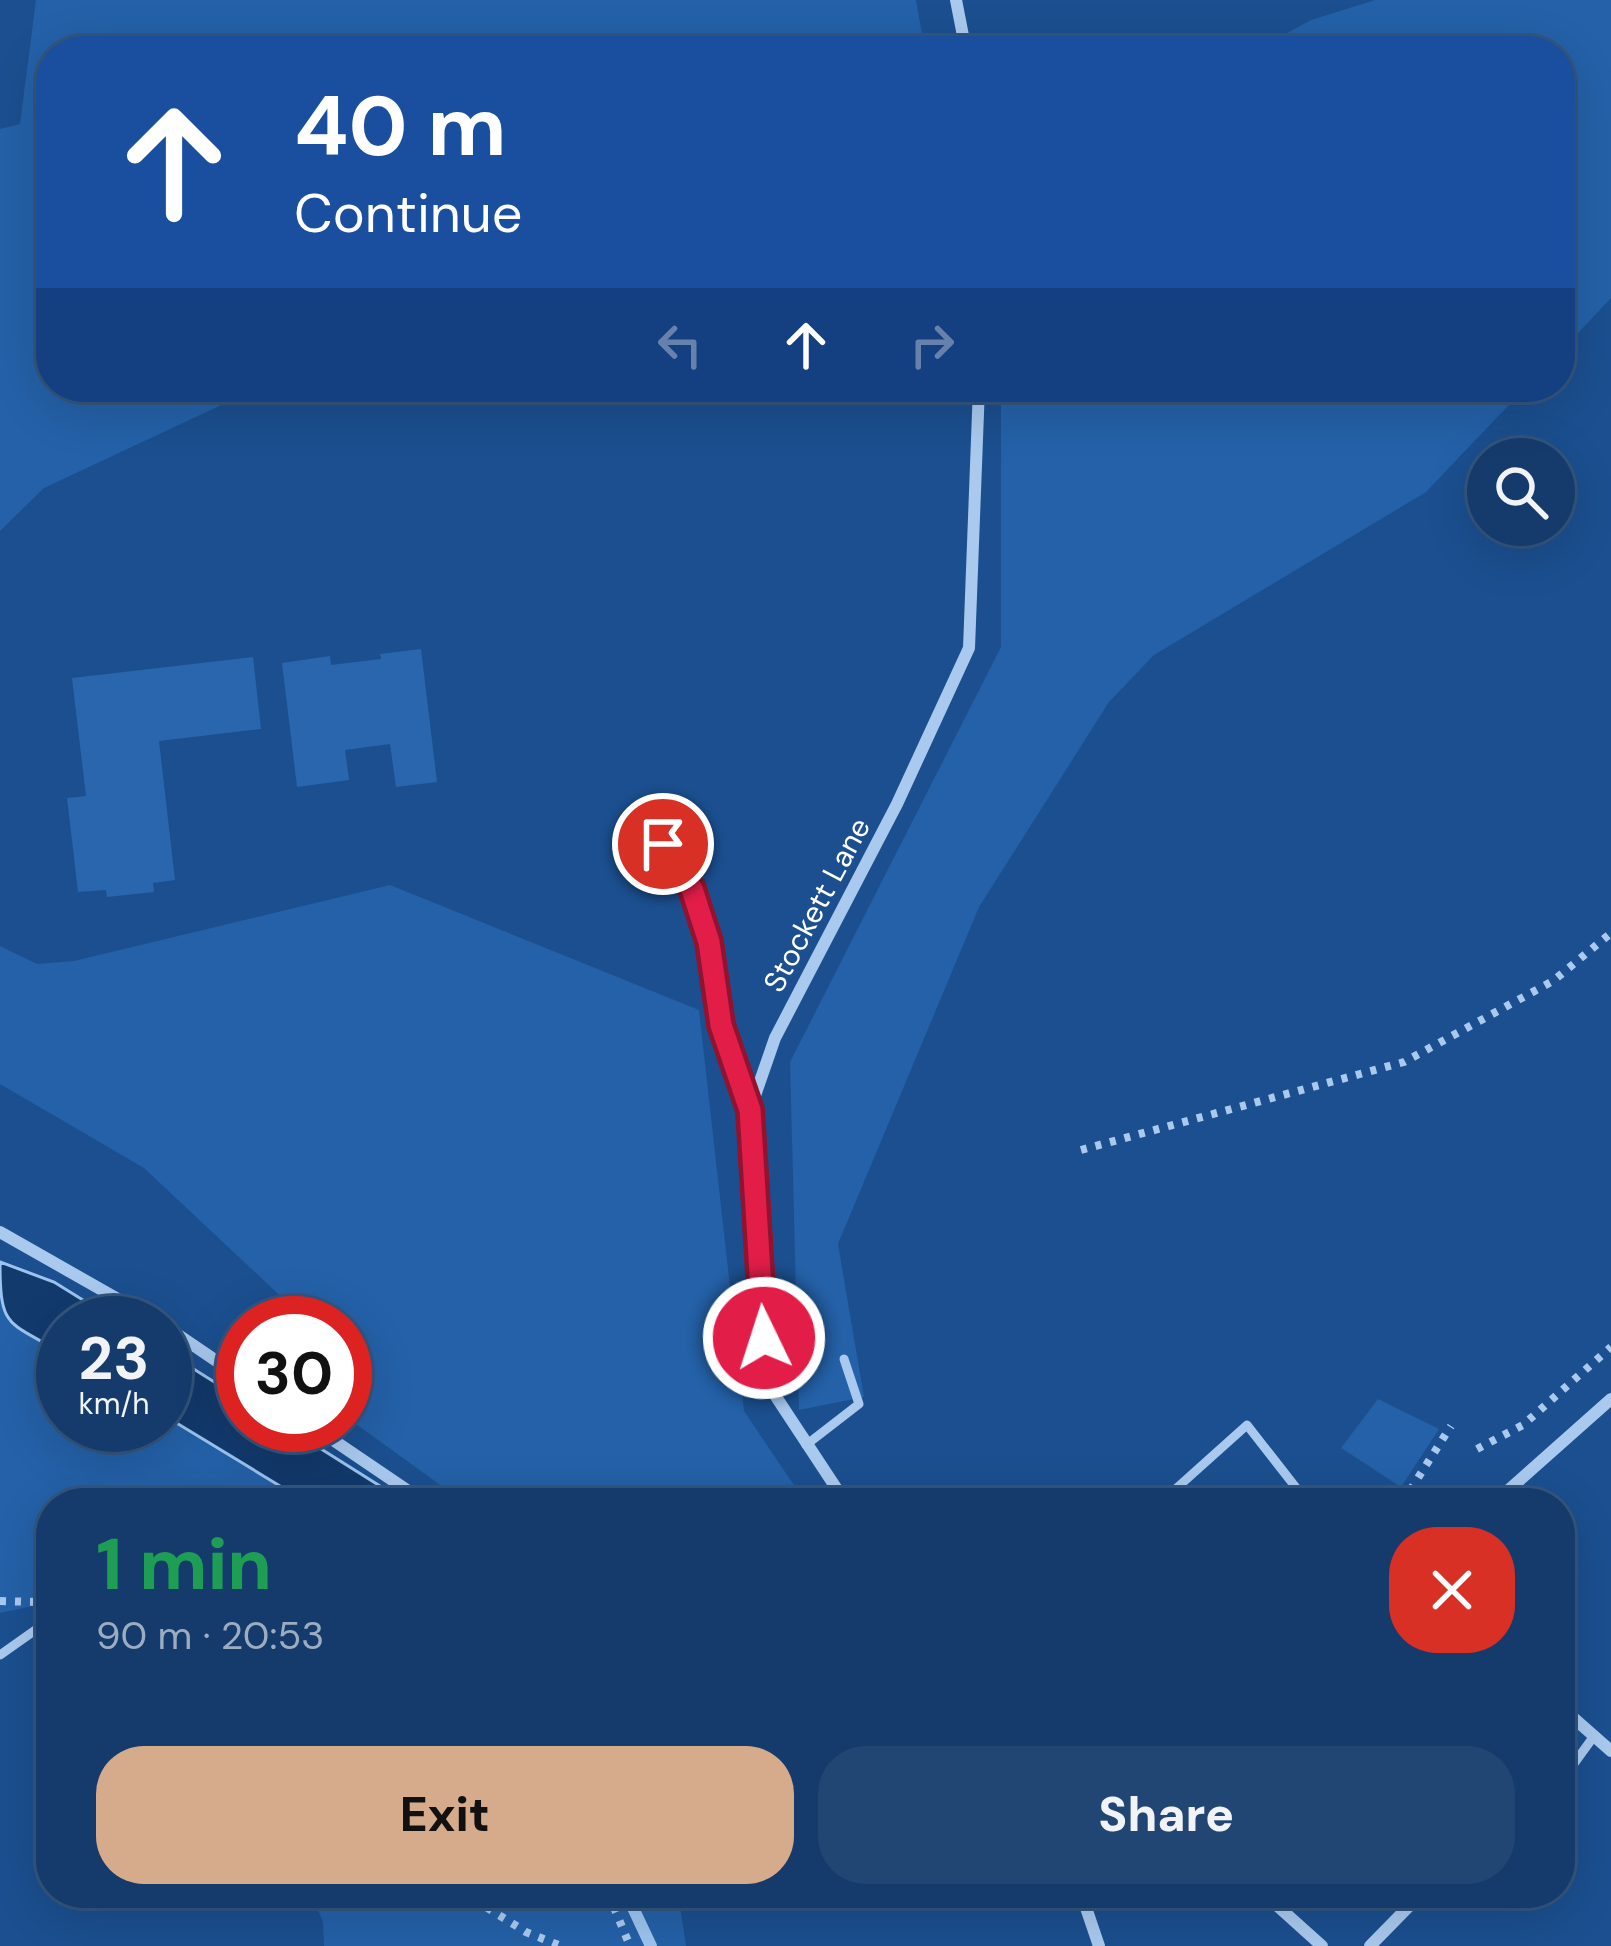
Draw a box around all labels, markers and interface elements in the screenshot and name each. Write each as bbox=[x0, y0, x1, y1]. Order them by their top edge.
text: 40 m bbox=[294, 72, 507, 181]
icon: ahead bbox=[96, 84, 252, 240]
text: Continue bbox=[294, 178, 522, 249]
icon: left bbox=[647, 312, 713, 378]
icon: ahead bbox=[773, 312, 839, 378]
icon: right bbox=[899, 312, 965, 378]
map controls bbox=[1467, 438, 1575, 546]
button: search bbox=[1467, 438, 1575, 546]
pin bbox=[612, 793, 714, 895]
icon: arrive bbox=[630, 811, 696, 877]
street label: Stockett Lane bbox=[754, 811, 879, 999]
position arrow bbox=[701, 1275, 827, 1401]
speed limit sign: 30 bbox=[216, 1296, 372, 1452]
text: 23 bbox=[79, 1319, 149, 1398]
text: km/h bbox=[79, 1384, 149, 1423]
text: 1 min bbox=[96, 1518, 272, 1611]
button: close bbox=[1389, 1527, 1515, 1653]
text: 90 m · 20:53 bbox=[96, 1610, 324, 1661]
button: Exit bbox=[96, 1746, 794, 1884]
button: Share bbox=[818, 1746, 1515, 1884]

